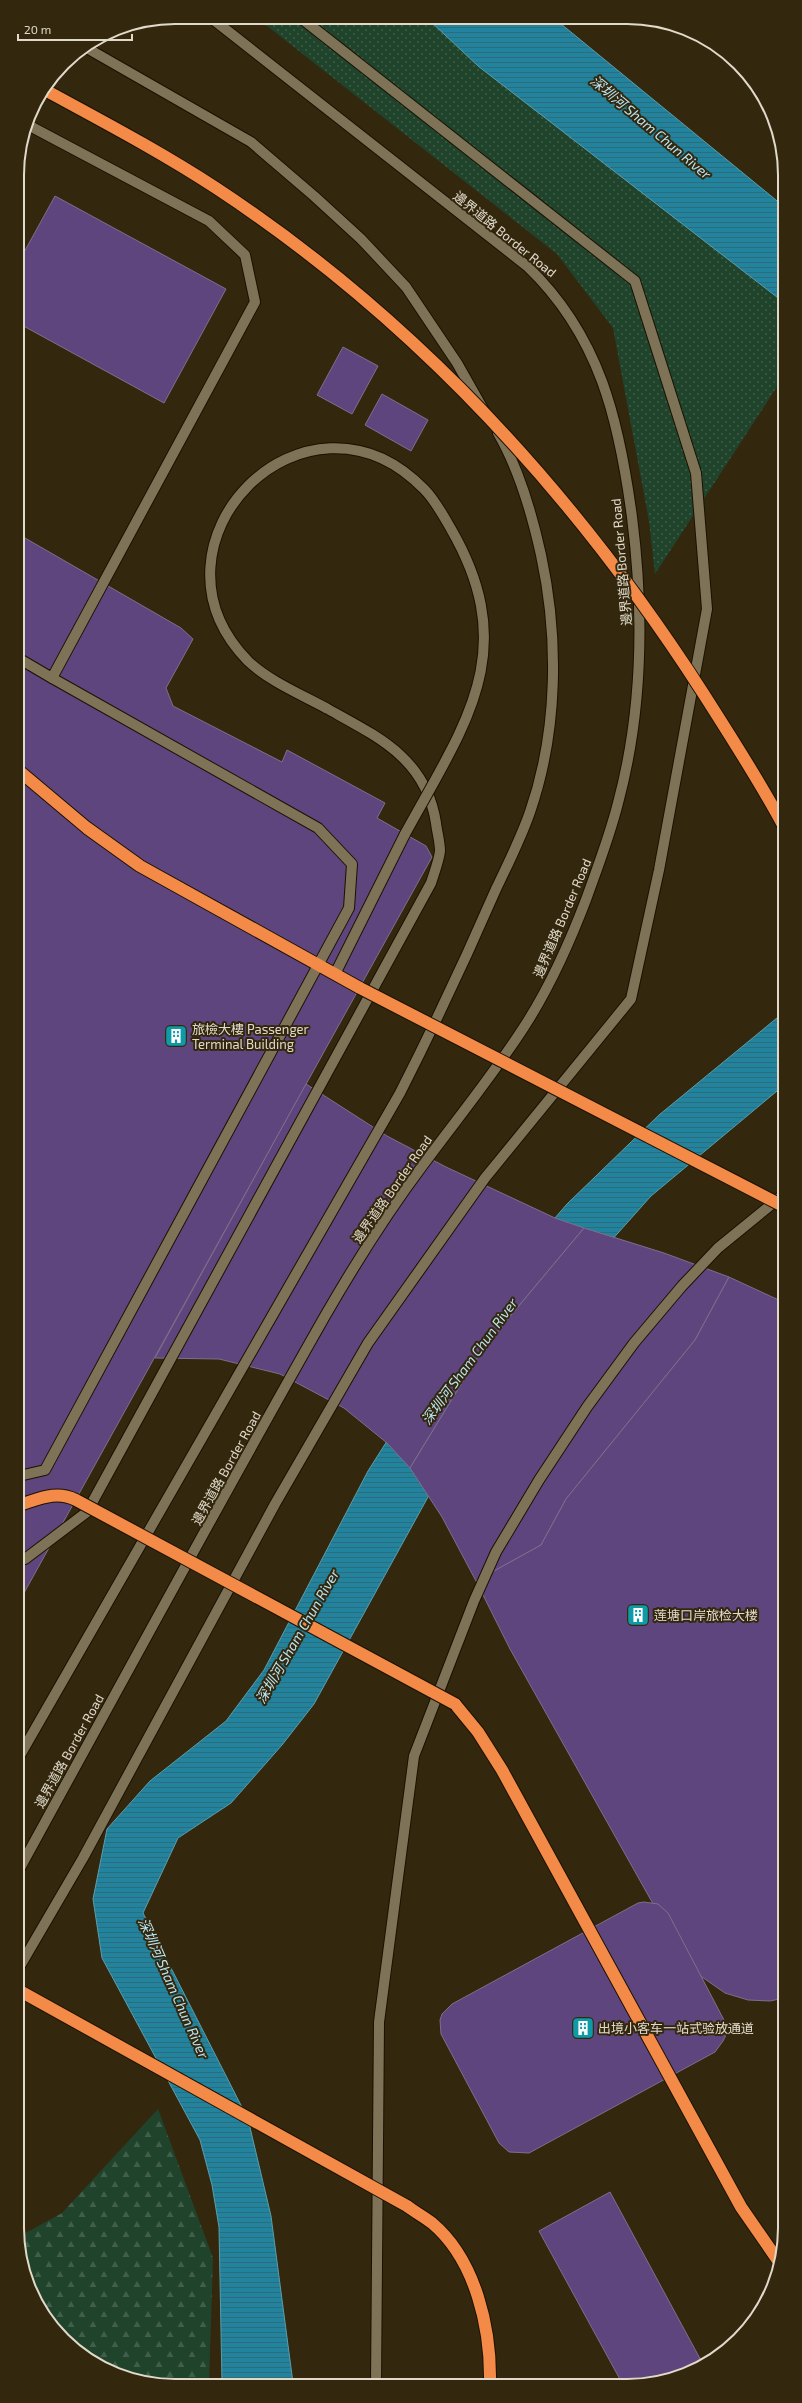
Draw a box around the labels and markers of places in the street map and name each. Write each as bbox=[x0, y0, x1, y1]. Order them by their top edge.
place label: 旅檢大樓 Passenger Terminal Building bbox=[192, 1021, 309, 1052]
building icon: 旅檢大樓 Passenger Terminal Building bbox=[163, 1023, 189, 1049]
building icon: 莲塘口岸旅检大楼 bbox=[625, 1602, 651, 1628]
place label: 莲塘口岸旅检大楼 bbox=[654, 1607, 758, 1623]
building icon: 出境小客车一站式验放通道 bbox=[570, 2015, 596, 2041]
place label: 出境小客车一站式验放通道 bbox=[598, 2020, 754, 2036]

